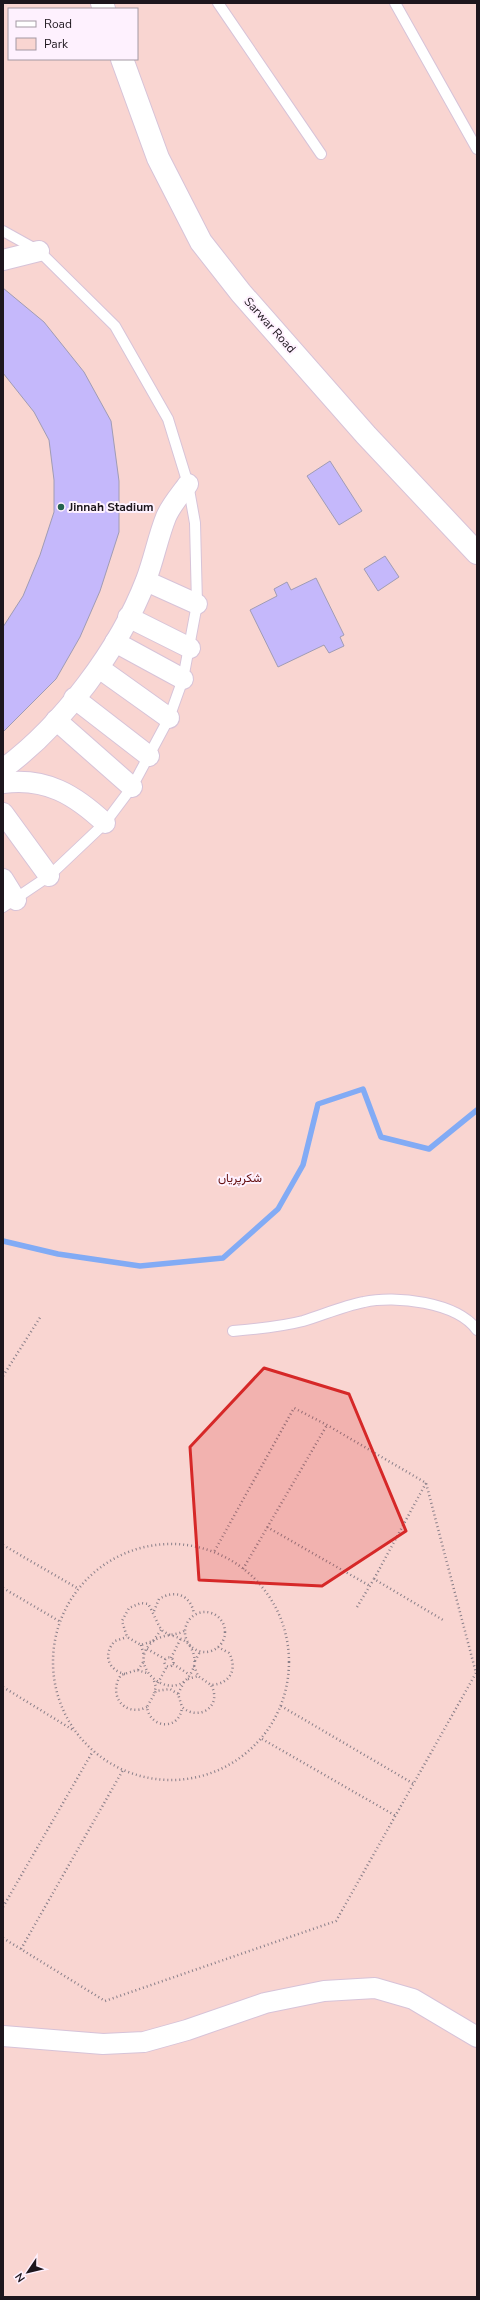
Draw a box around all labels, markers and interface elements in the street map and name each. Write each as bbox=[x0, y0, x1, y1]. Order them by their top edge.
legend bbox=[8, 8, 138, 60]
text: Road bbox=[44, 16, 72, 32]
text: Park bbox=[44, 36, 69, 52]
street label: Sarwar Road bbox=[241, 294, 299, 356]
place label: Jinnah Stadium bbox=[68, 499, 154, 515]
marker: Jinnah Stadium bbox=[56, 502, 66, 512]
park label: شکرپریاں bbox=[218, 1170, 262, 1186]
north arrow bbox=[8, 2252, 48, 2292]
text: N bbox=[12, 2270, 29, 2285]

